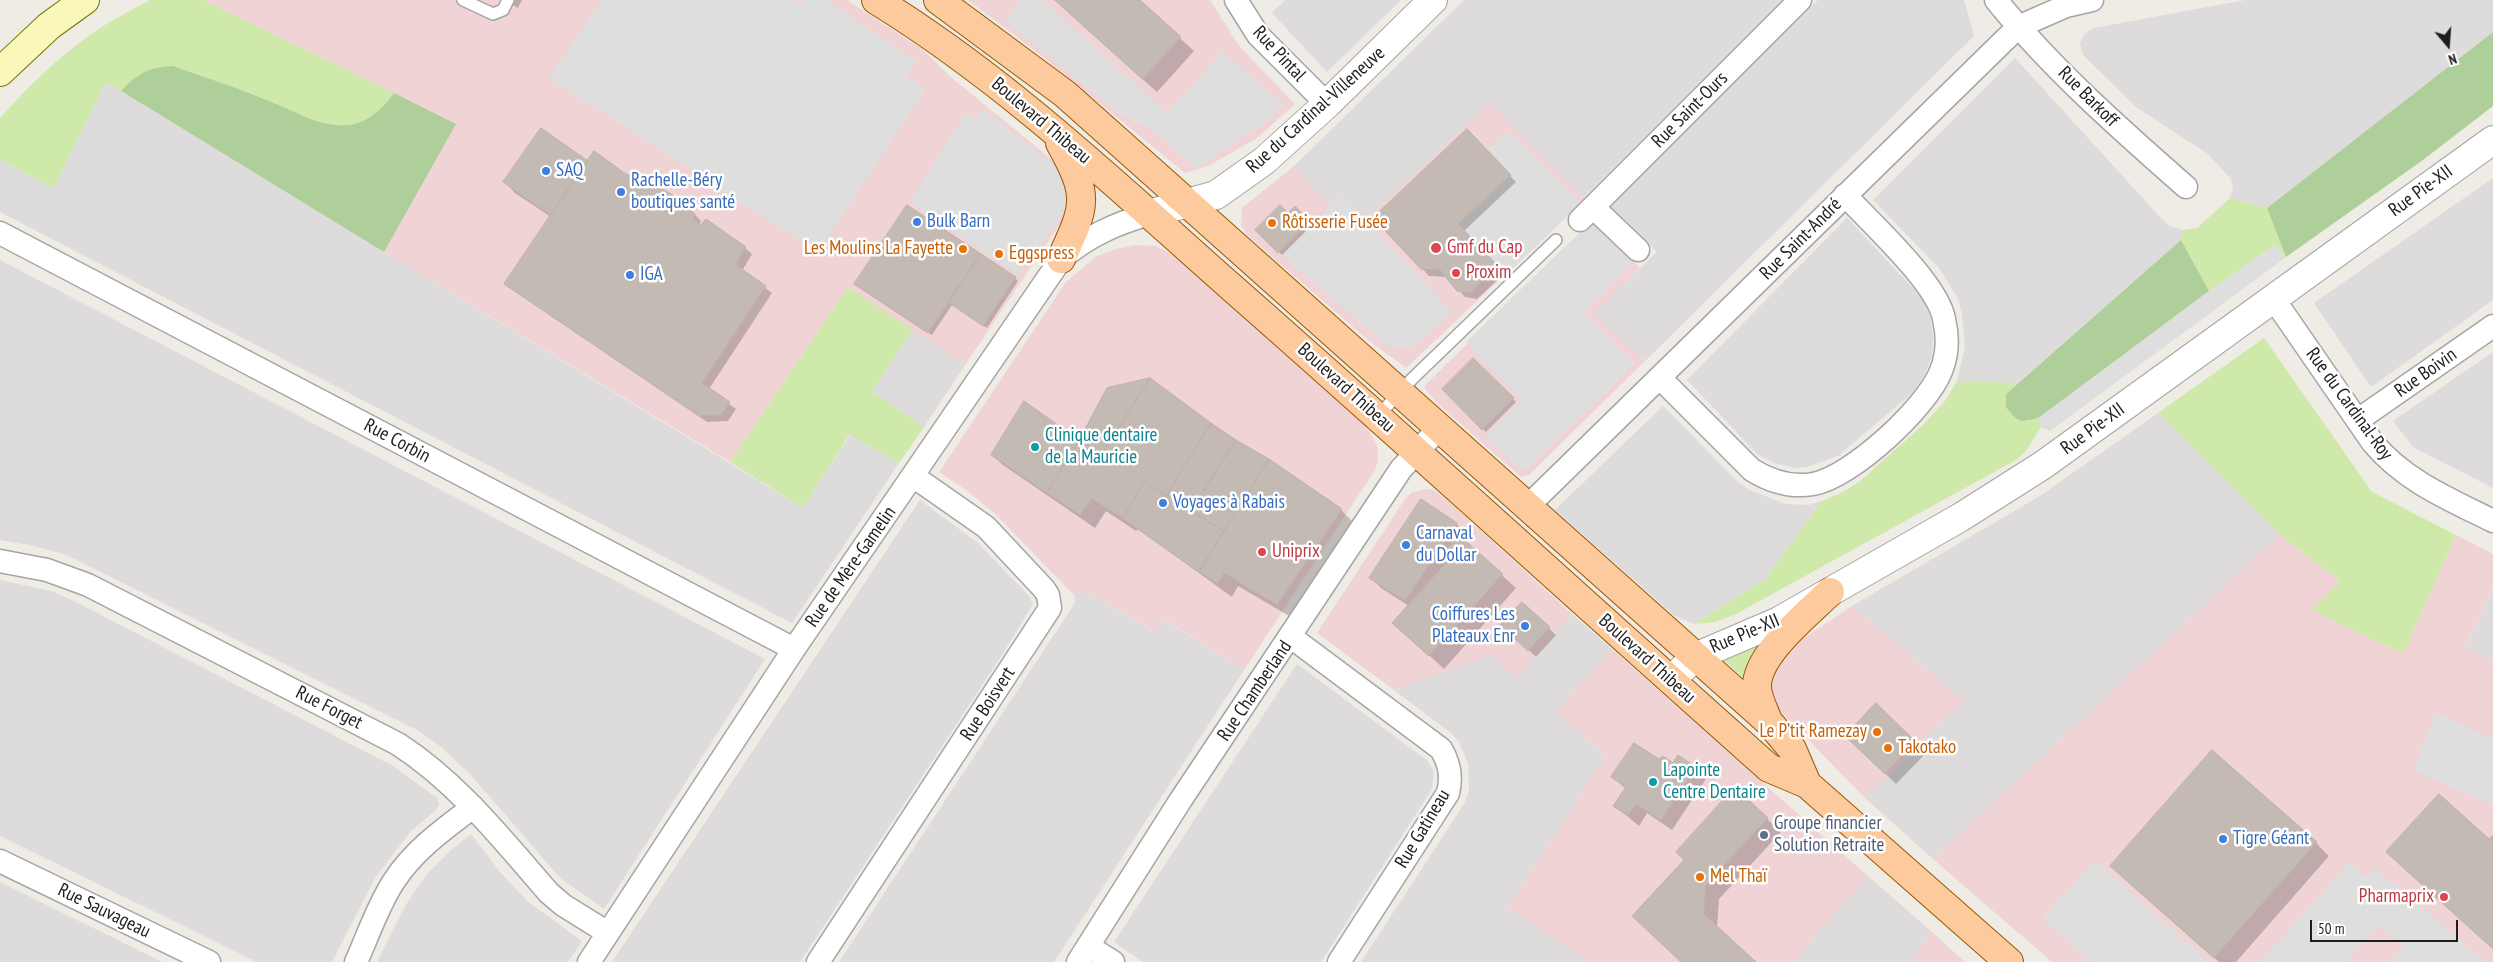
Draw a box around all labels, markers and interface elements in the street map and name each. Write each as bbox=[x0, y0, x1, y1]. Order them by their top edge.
north arrow bbox=[2423, 20, 2473, 70]
street label: Rue Pintal bbox=[1248, 22, 1310, 86]
street label: Rue du Cardinal-Villeneuve bbox=[1242, 42, 1390, 178]
text: N bbox=[2446, 50, 2459, 69]
street label: Rue Barkoff bbox=[2053, 62, 2123, 132]
street label: Rue Saint-Ours bbox=[1647, 67, 1733, 153]
street label: Boulevard Thibeau bbox=[987, 73, 1095, 169]
place label: SAQ bbox=[556, 160, 583, 182]
street label: Rue Pie-XII bbox=[2385, 160, 2457, 222]
marker: SAQ bbox=[540, 165, 552, 177]
place label: Rachelle-Béry boutiques santé bbox=[631, 170, 735, 214]
marker: Rachelle-Béry boutiques santé bbox=[615, 186, 627, 198]
street label: Rue Saint-André bbox=[1755, 193, 1847, 285]
place label: Bulk Barn bbox=[927, 211, 990, 233]
place label: Rôtisserie Fusée bbox=[1282, 212, 1388, 234]
marker: Bulk Barn bbox=[911, 216, 923, 228]
marker: Rôtisserie Fusée bbox=[1266, 217, 1278, 229]
place label: Gmf du Cap bbox=[1447, 237, 1522, 259]
place label: Les Moulins La Fayette bbox=[804, 238, 953, 260]
marker: Gmf du Cap bbox=[1429, 241, 1443, 255]
marker: Les Moulins La Fayette bbox=[957, 243, 969, 255]
place label: Eggspress bbox=[1009, 243, 1074, 265]
marker: Eggspress bbox=[993, 248, 1005, 260]
place label: Proxim bbox=[1466, 262, 1511, 284]
place label: IGA bbox=[640, 264, 663, 286]
marker: Proxim bbox=[1450, 267, 1462, 279]
marker: IGA bbox=[624, 269, 636, 281]
street label: Boulevard Thibeau bbox=[1293, 338, 1399, 438]
street label: Rue Boivin bbox=[2391, 343, 2461, 403]
street label: Rue du Cardinal-Roy bbox=[2301, 344, 2397, 464]
street label: Rue Pie-XII bbox=[2057, 398, 2129, 460]
street label: Rue Corbin bbox=[360, 414, 434, 468]
place label: Clinique dentaire de la Mauricie bbox=[1045, 425, 1157, 469]
marker: Clinique dentaire de la Mauricie bbox=[1029, 441, 1041, 453]
place label: Voyages à Rabais bbox=[1173, 492, 1285, 514]
marker: Voyages à Rabais bbox=[1157, 497, 1169, 509]
street label: Rue de Mère-Gamelin bbox=[801, 502, 901, 632]
place label: Carnaval du Dollar bbox=[1416, 523, 1476, 567]
marker: Carnaval du Dollar bbox=[1400, 539, 1412, 551]
place label: Uniprix bbox=[1272, 541, 1320, 563]
marker: Uniprix bbox=[1256, 546, 1268, 558]
place label: Coiffures Les Plateaux Enr bbox=[1432, 604, 1515, 648]
street label: Boulevard Thibeau bbox=[1594, 609, 1700, 709]
street label: Rue Pie-XII bbox=[1707, 609, 1783, 659]
marker: Coiffures Les Plateaux Enr bbox=[1519, 620, 1531, 632]
street label: Rue Chamberland bbox=[1213, 636, 1297, 746]
street label: Rue Boisvert bbox=[956, 663, 1020, 745]
street label: Rue Forget bbox=[292, 682, 366, 734]
place label: Le P’tit Ramezay bbox=[1759, 721, 1867, 743]
marker: Le P’tit Ramezay bbox=[1871, 726, 1883, 738]
place label: Takotako bbox=[1898, 737, 1956, 759]
marker: Takotako bbox=[1882, 742, 1894, 754]
place label: Lapointe Centre Dentaire bbox=[1663, 760, 1766, 804]
marker: Lapointe Centre Dentaire bbox=[1647, 776, 1659, 788]
street label: Rue Gatineau bbox=[1391, 786, 1455, 872]
place label: Groupe financier Solution Retraite bbox=[1774, 813, 1884, 857]
place label: Tigre Géant bbox=[2233, 828, 2309, 850]
marker: Groupe financier Solution Retraite bbox=[1758, 829, 1770, 841]
marker: Tigre Géant bbox=[2217, 833, 2229, 845]
place label: Mel Thaï bbox=[1710, 866, 1767, 888]
marker: Mel Thaï bbox=[1694, 871, 1706, 883]
street label: Rue Sauvageau bbox=[54, 879, 154, 943]
place label: Pharmaprix bbox=[2359, 886, 2434, 908]
marker: Pharmaprix bbox=[2438, 891, 2450, 903]
scale bar bbox=[2313, 910, 2460, 942]
text: 50 m bbox=[2318, 919, 2344, 938]

